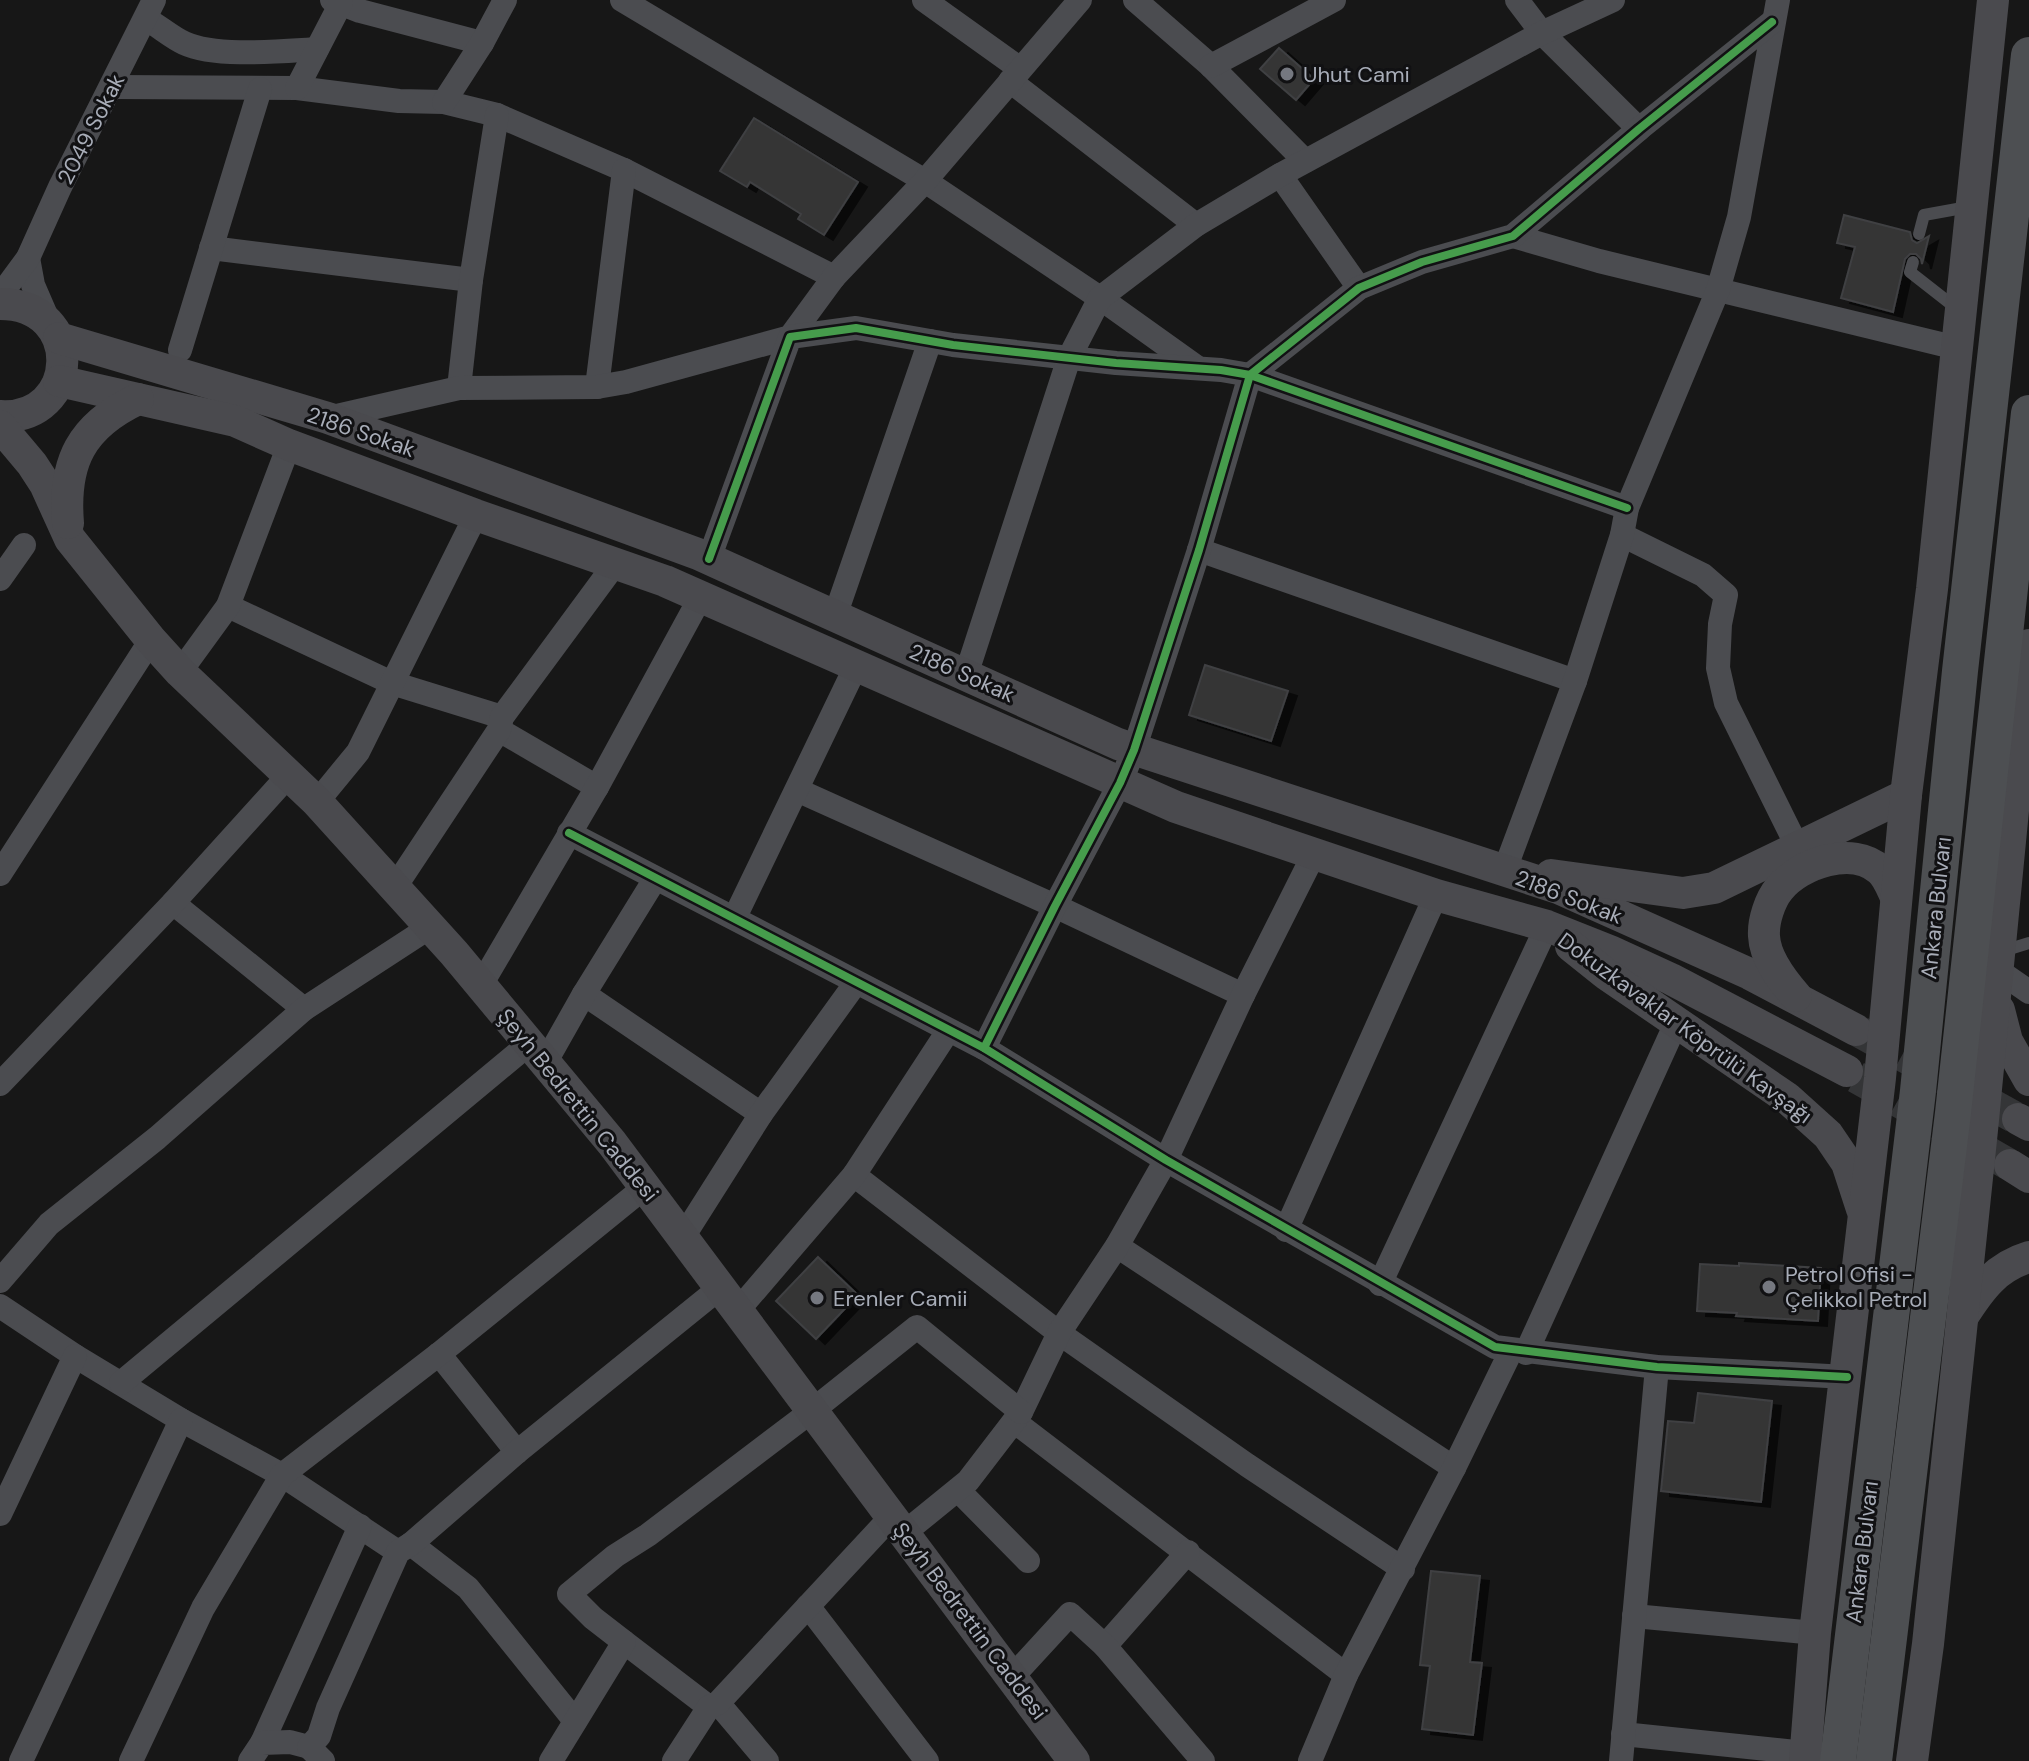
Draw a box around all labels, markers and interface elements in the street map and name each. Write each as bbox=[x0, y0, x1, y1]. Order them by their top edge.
place label: Uhut Cami bbox=[1303, 60, 1410, 89]
marker: Uhut Cami bbox=[1278, 65, 1296, 83]
street label: 2049 Sokak bbox=[51, 69, 131, 189]
street label: 2186 Sokak bbox=[303, 400, 419, 464]
street label: 2186 Sokak bbox=[905, 637, 1019, 709]
street label: Ankara Bulvarı bbox=[1914, 835, 1958, 981]
street label: 2186 Sokak bbox=[1511, 863, 1627, 931]
street label: Dokuzkavaklar Köprülü Kavşağı bbox=[1552, 926, 1818, 1130]
street label: Şeyh Bedrettin Caddesi bbox=[491, 1003, 665, 1207]
place label: Petrol Ofisi - Çelikkol Petrol bbox=[1785, 1260, 1927, 1314]
marker: Petrol Ofisi - Çelikkol Petrol bbox=[1760, 1278, 1778, 1296]
place label: Erenler Camii bbox=[833, 1284, 968, 1313]
marker: Erenler Camii bbox=[808, 1289, 826, 1307]
street label: Ankara Bulvarı bbox=[1839, 1479, 1885, 1625]
street label: Şeyh Bedrettin Caddesi bbox=[886, 1516, 1054, 1726]

